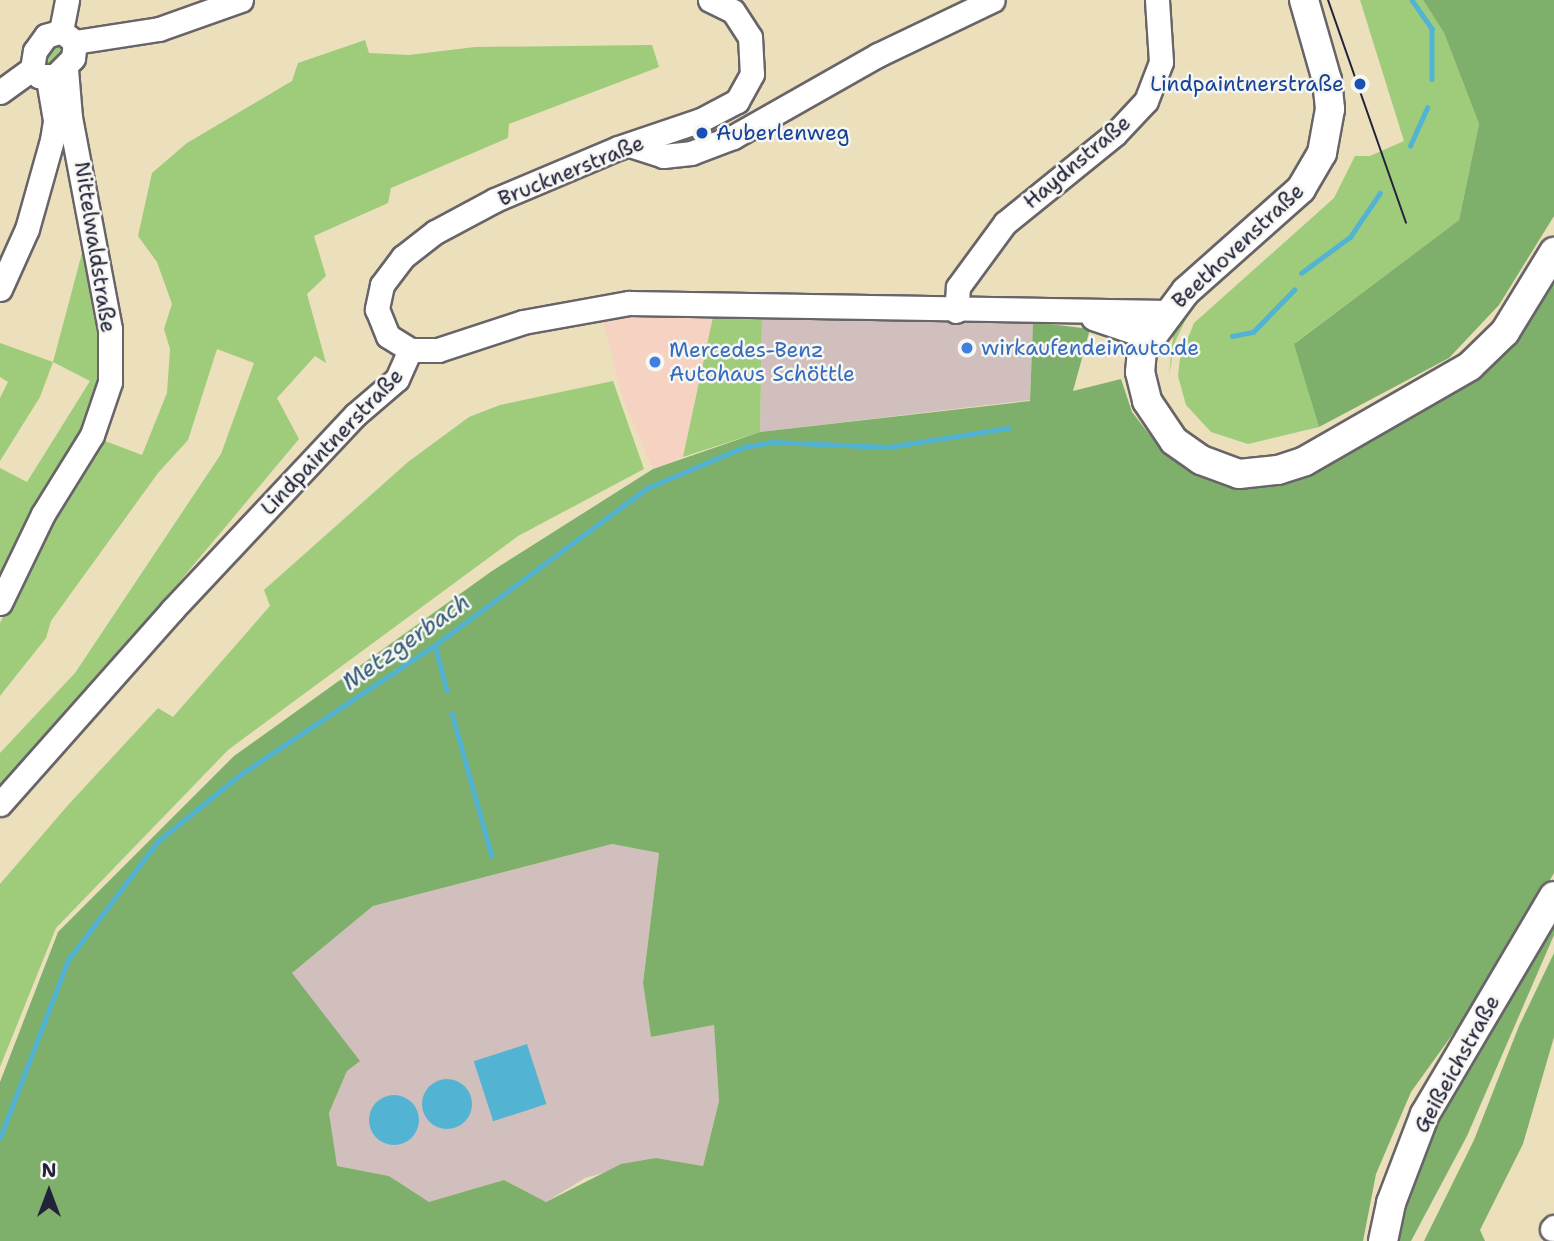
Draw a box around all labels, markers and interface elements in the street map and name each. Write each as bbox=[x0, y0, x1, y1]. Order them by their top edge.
place label: Lindpaintnerstraße bbox=[1150, 71, 1344, 97]
marker: Lindpaintnerstraße bbox=[1350, 74, 1370, 94]
street label: Haydnstraße bbox=[1018, 110, 1136, 214]
place label: Auberlenweg bbox=[716, 120, 849, 146]
marker: Auberlenweg bbox=[694, 125, 710, 141]
street label: Brucknerstraße bbox=[495, 130, 647, 212]
street label: Nittelwaldstraße bbox=[69, 160, 121, 334]
street label: Beethovenstraße bbox=[1167, 178, 1309, 314]
place label: wirkaufendeinauto.de bbox=[981, 335, 1199, 361]
place label: Mercedes-Benz Autohaus Schöttle bbox=[669, 337, 855, 387]
marker: wirkaufendeinauto.de bbox=[959, 340, 975, 356]
marker: Mercedes-Benz Autohaus Schöttle bbox=[647, 354, 663, 370]
street label: Lindpaintnerstraße bbox=[256, 363, 408, 521]
water label: Metzgerbach bbox=[337, 588, 475, 696]
street label: Geißeichstraße bbox=[1409, 991, 1505, 1137]
north arrow bbox=[14, 1157, 84, 1227]
text: N bbox=[41, 1158, 57, 1183]

